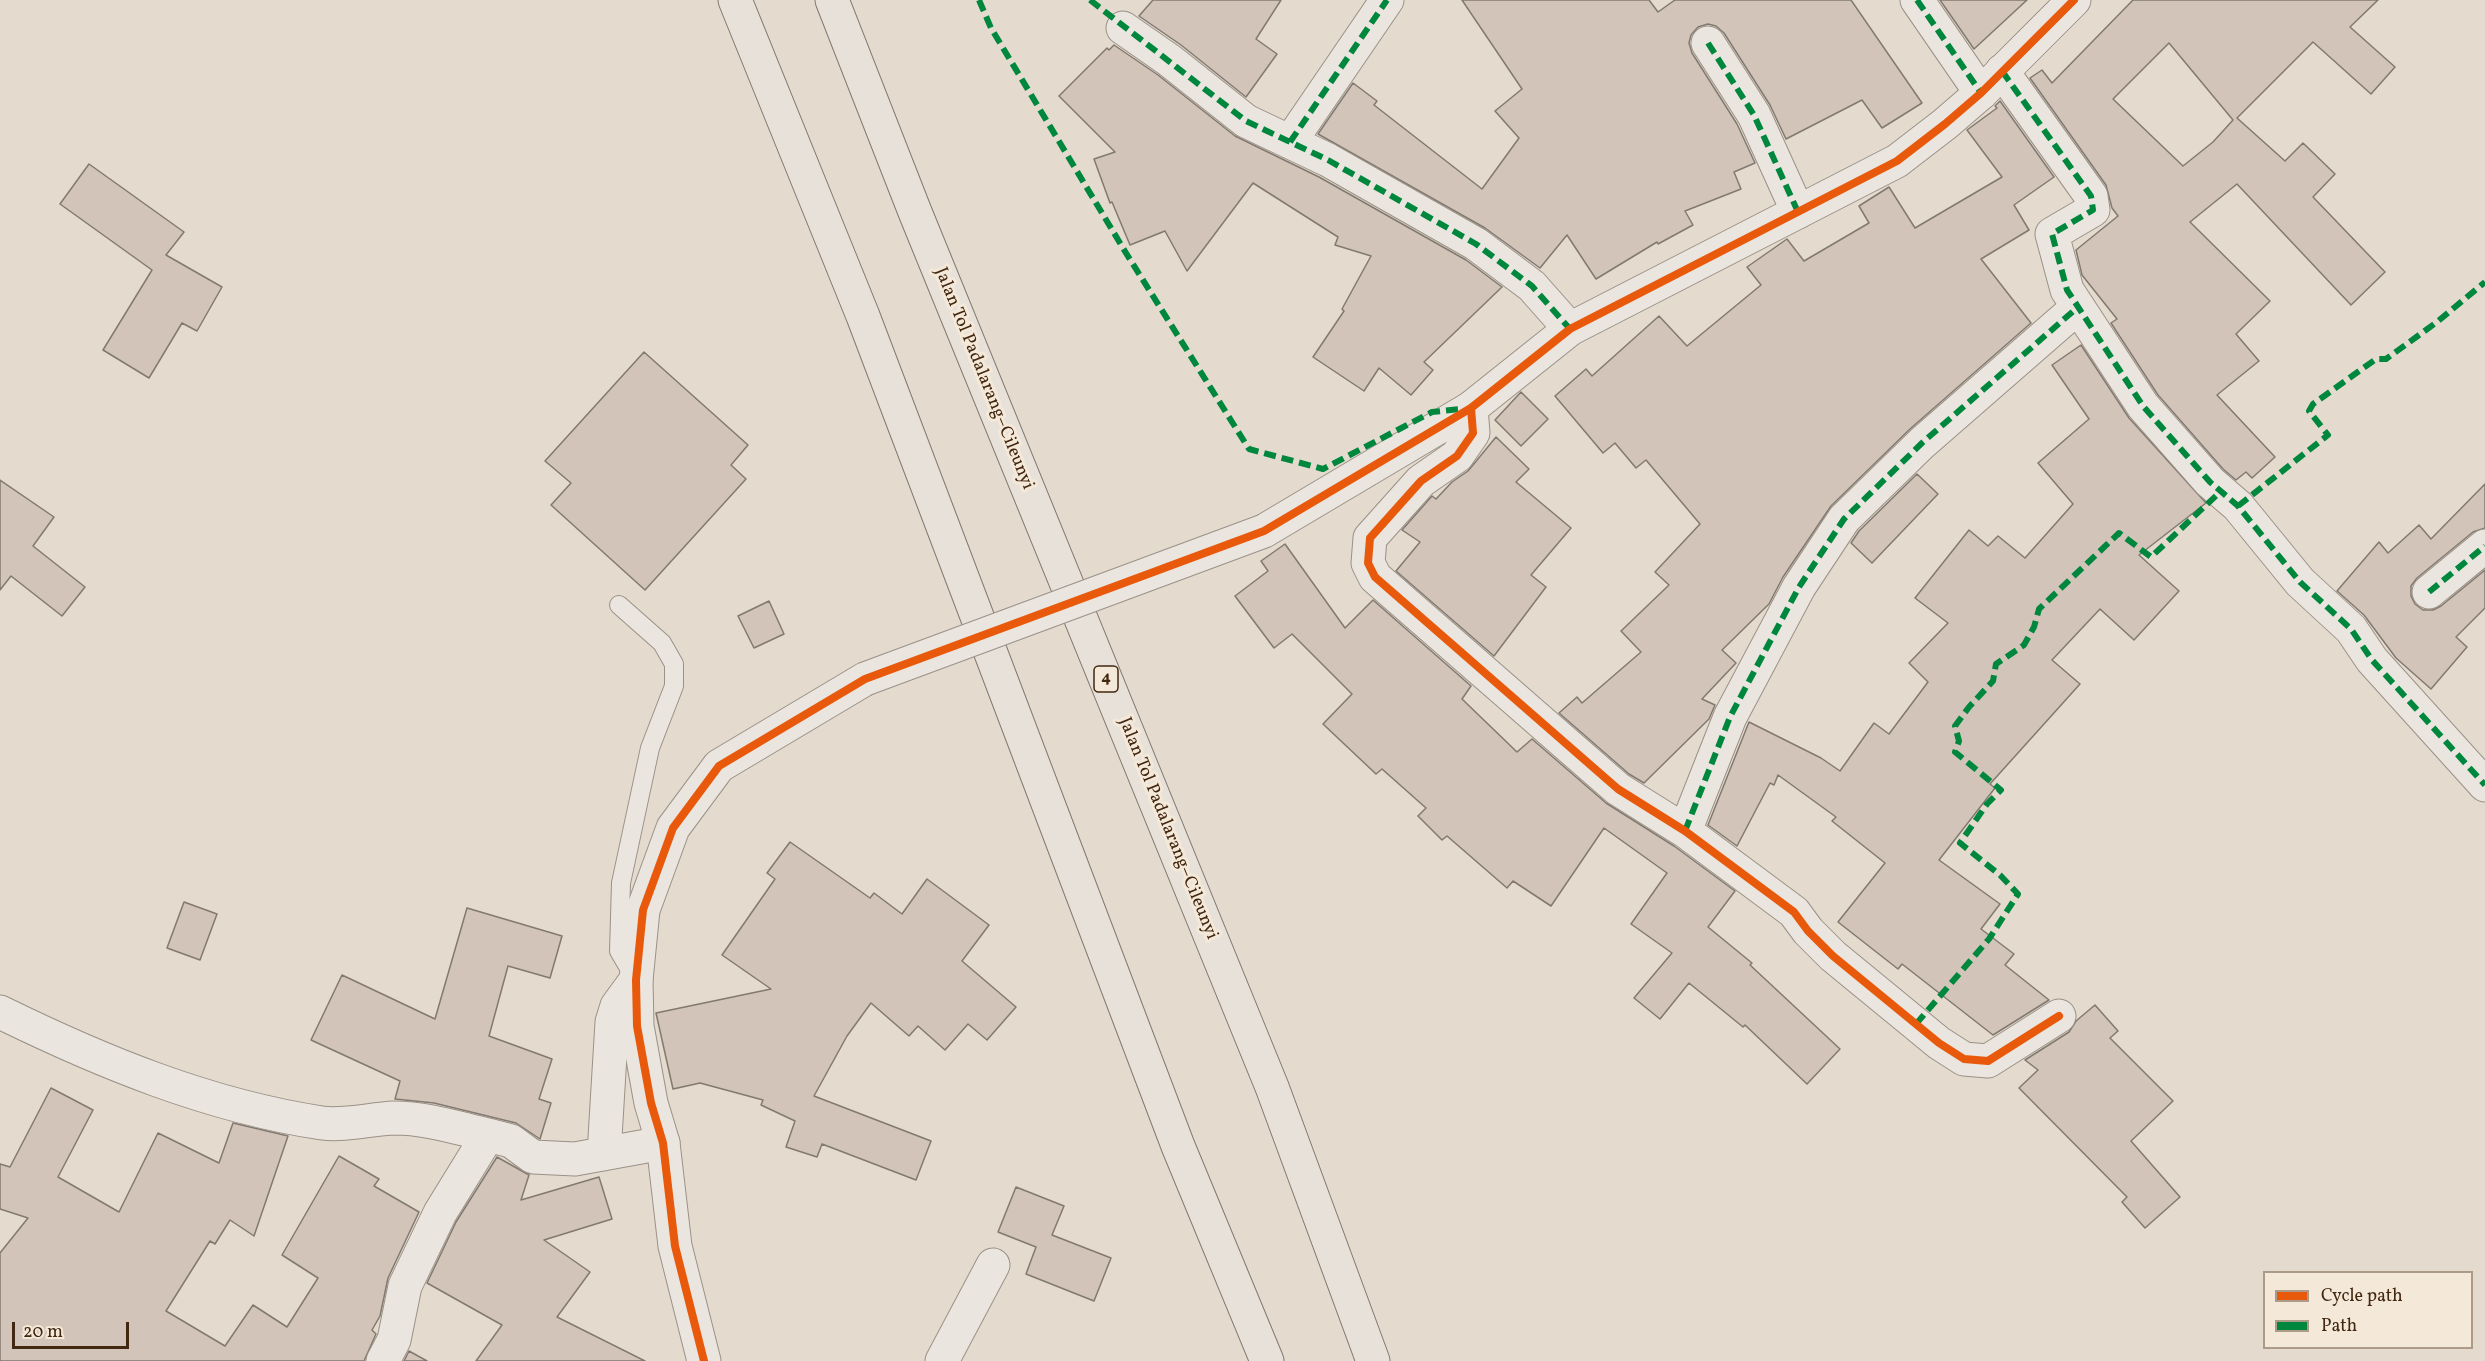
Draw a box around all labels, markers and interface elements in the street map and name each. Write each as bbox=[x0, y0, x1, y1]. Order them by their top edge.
street label: Jalan Tol Padalarang–Cileunyi bbox=[928, 265, 1038, 493]
road number: 4 bbox=[1094, 666, 1118, 692]
street label: Jalan Tol Padalarang–Cileunyi bbox=[1112, 715, 1222, 943]
legend bbox=[2263, 1271, 2473, 1349]
text: Cycle path bbox=[2321, 1284, 2403, 1309]
scale bar bbox=[15, 1310, 132, 1348]
text: Path bbox=[2321, 1314, 2357, 1339]
text: 20 m bbox=[23, 1320, 63, 1345]

